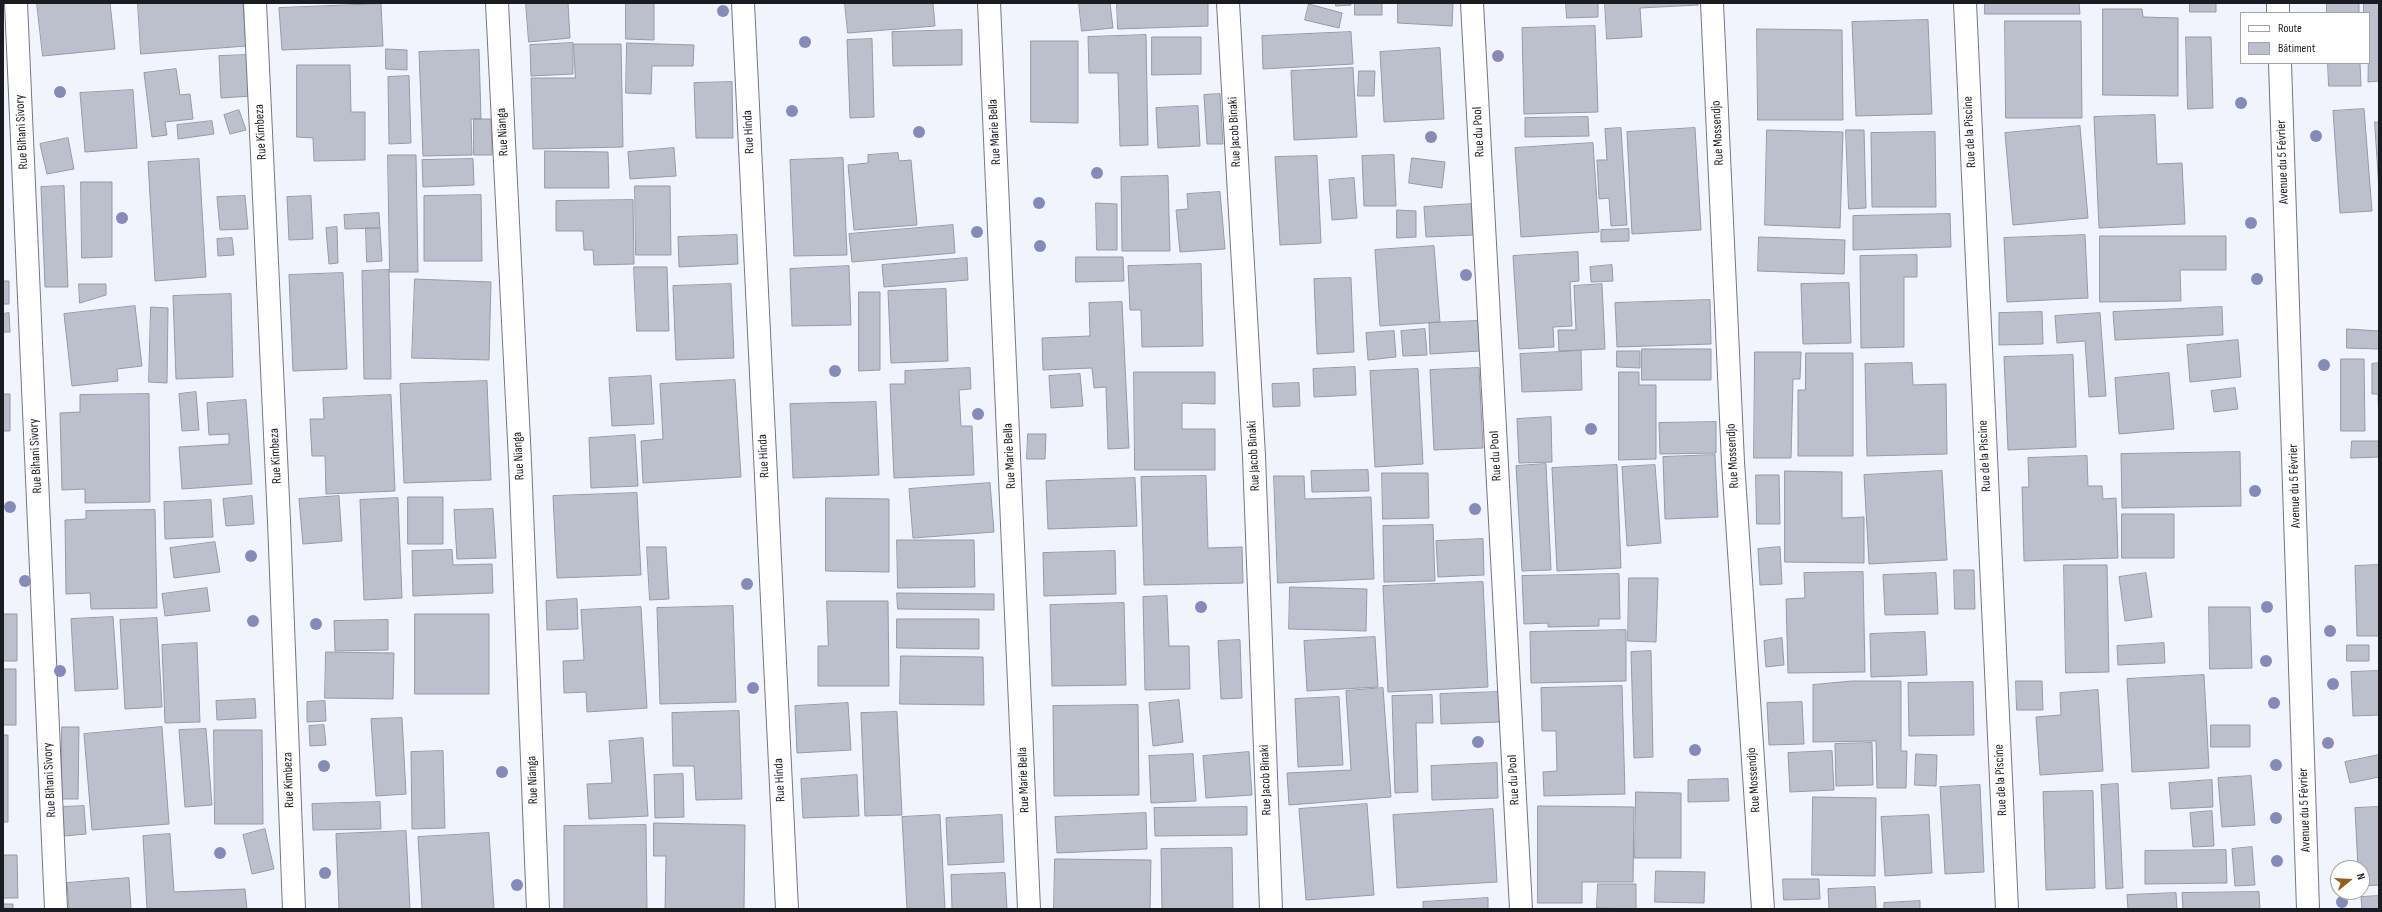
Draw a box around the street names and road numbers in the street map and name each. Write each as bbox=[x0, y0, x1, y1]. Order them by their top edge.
street label: Rue Bihani Sivory bbox=[12, 94, 32, 170]
street label: Rue Jacob Binaki bbox=[1225, 96, 1245, 168]
street label: Rue de la Piscine bbox=[1960, 96, 1980, 168]
street label: Rue Marie Bella bbox=[985, 99, 1005, 165]
street label: Rue Mossendjo bbox=[1709, 100, 1727, 166]
street label: Rue Kimbeza bbox=[252, 104, 270, 160]
street label: Rue du Pool bbox=[1470, 106, 1488, 158]
street label: Rue Nianga bbox=[494, 107, 512, 157]
street label: Rue Hinda bbox=[740, 110, 758, 154]
street label: Avenue du 5 Février bbox=[2274, 120, 2292, 204]
street label: Rue Bihani Sivory bbox=[26, 418, 46, 494]
street label: Rue Jacob Binaki bbox=[1244, 420, 1264, 492]
street label: Rue de la Piscine bbox=[1975, 420, 1995, 492]
street label: Rue Marie Bella bbox=[1000, 423, 1020, 489]
street label: Rue Mossendjo bbox=[1724, 423, 1742, 489]
street label: Rue Kimbeza bbox=[267, 428, 285, 484]
street label: Rue du Pool bbox=[1487, 430, 1505, 482]
street label: Rue Nianga bbox=[510, 431, 528, 481]
street label: Rue Hinda bbox=[755, 434, 773, 478]
street label: Avenue du 5 Février bbox=[2286, 444, 2304, 528]
street label: Rue Bihani Sivory bbox=[40, 742, 60, 818]
street label: Rue Jacob Binaki bbox=[1257, 744, 1275, 816]
street label: Rue de la Piscine bbox=[1991, 744, 2011, 816]
street label: Rue Marie Bella bbox=[1015, 747, 1033, 813]
street label: Rue Mossendjo bbox=[1744, 747, 1764, 813]
street label: Rue Kimbeza bbox=[280, 752, 298, 808]
street label: Rue du Pool bbox=[1505, 754, 1523, 806]
street label: Rue Nianga bbox=[524, 756, 542, 804]
street label: Rue Hinda bbox=[771, 758, 789, 802]
street label: Avenue du 5 Février bbox=[2296, 768, 2314, 852]

